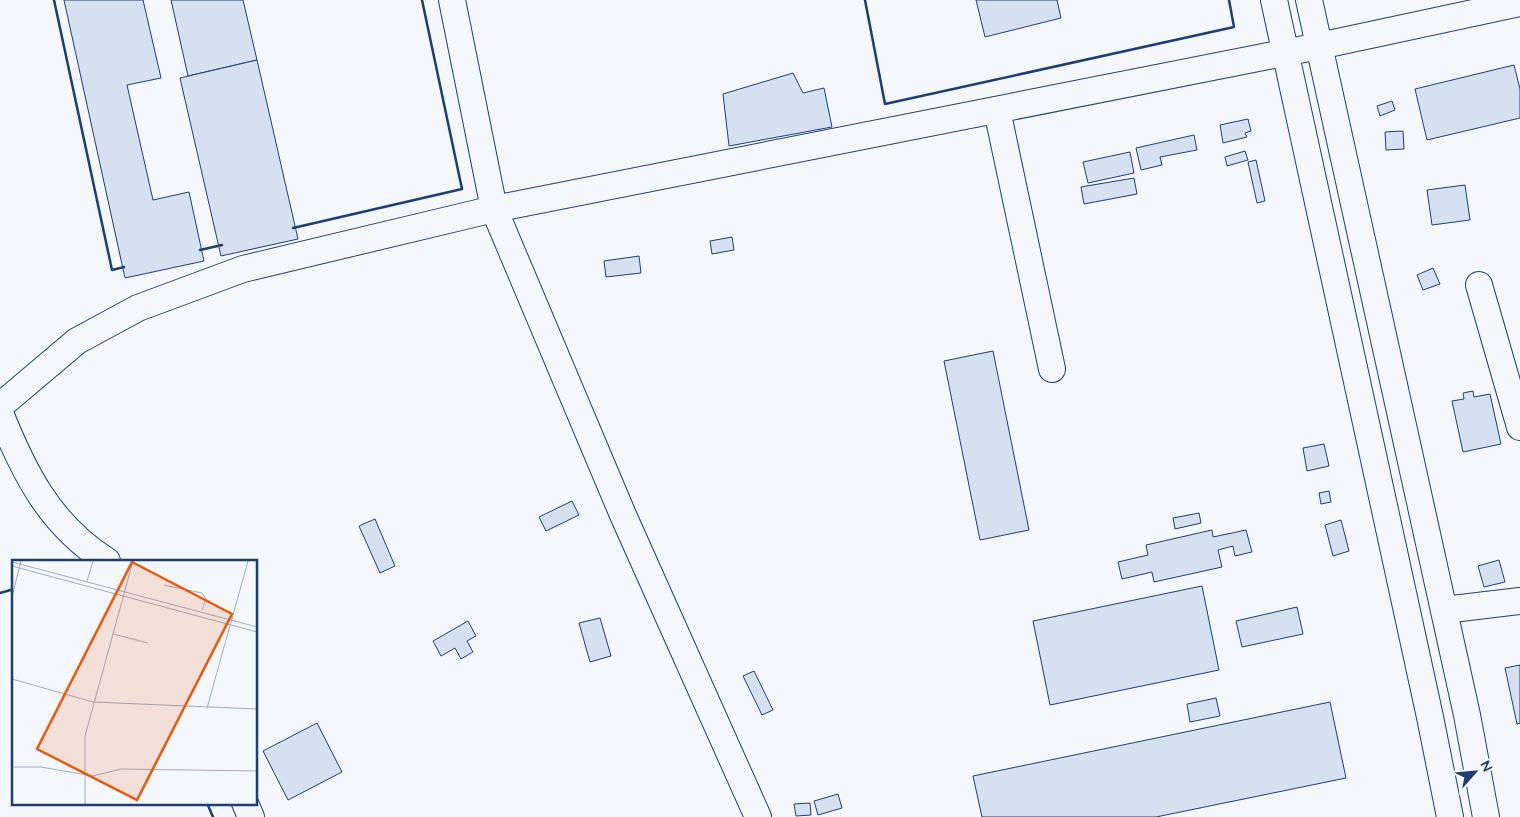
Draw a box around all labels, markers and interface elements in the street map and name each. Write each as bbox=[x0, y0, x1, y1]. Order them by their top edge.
inset map bbox=[12, 560, 258, 804]
north arrow bbox=[1450, 747, 1500, 797]
text: N bbox=[1476, 757, 1497, 775]

